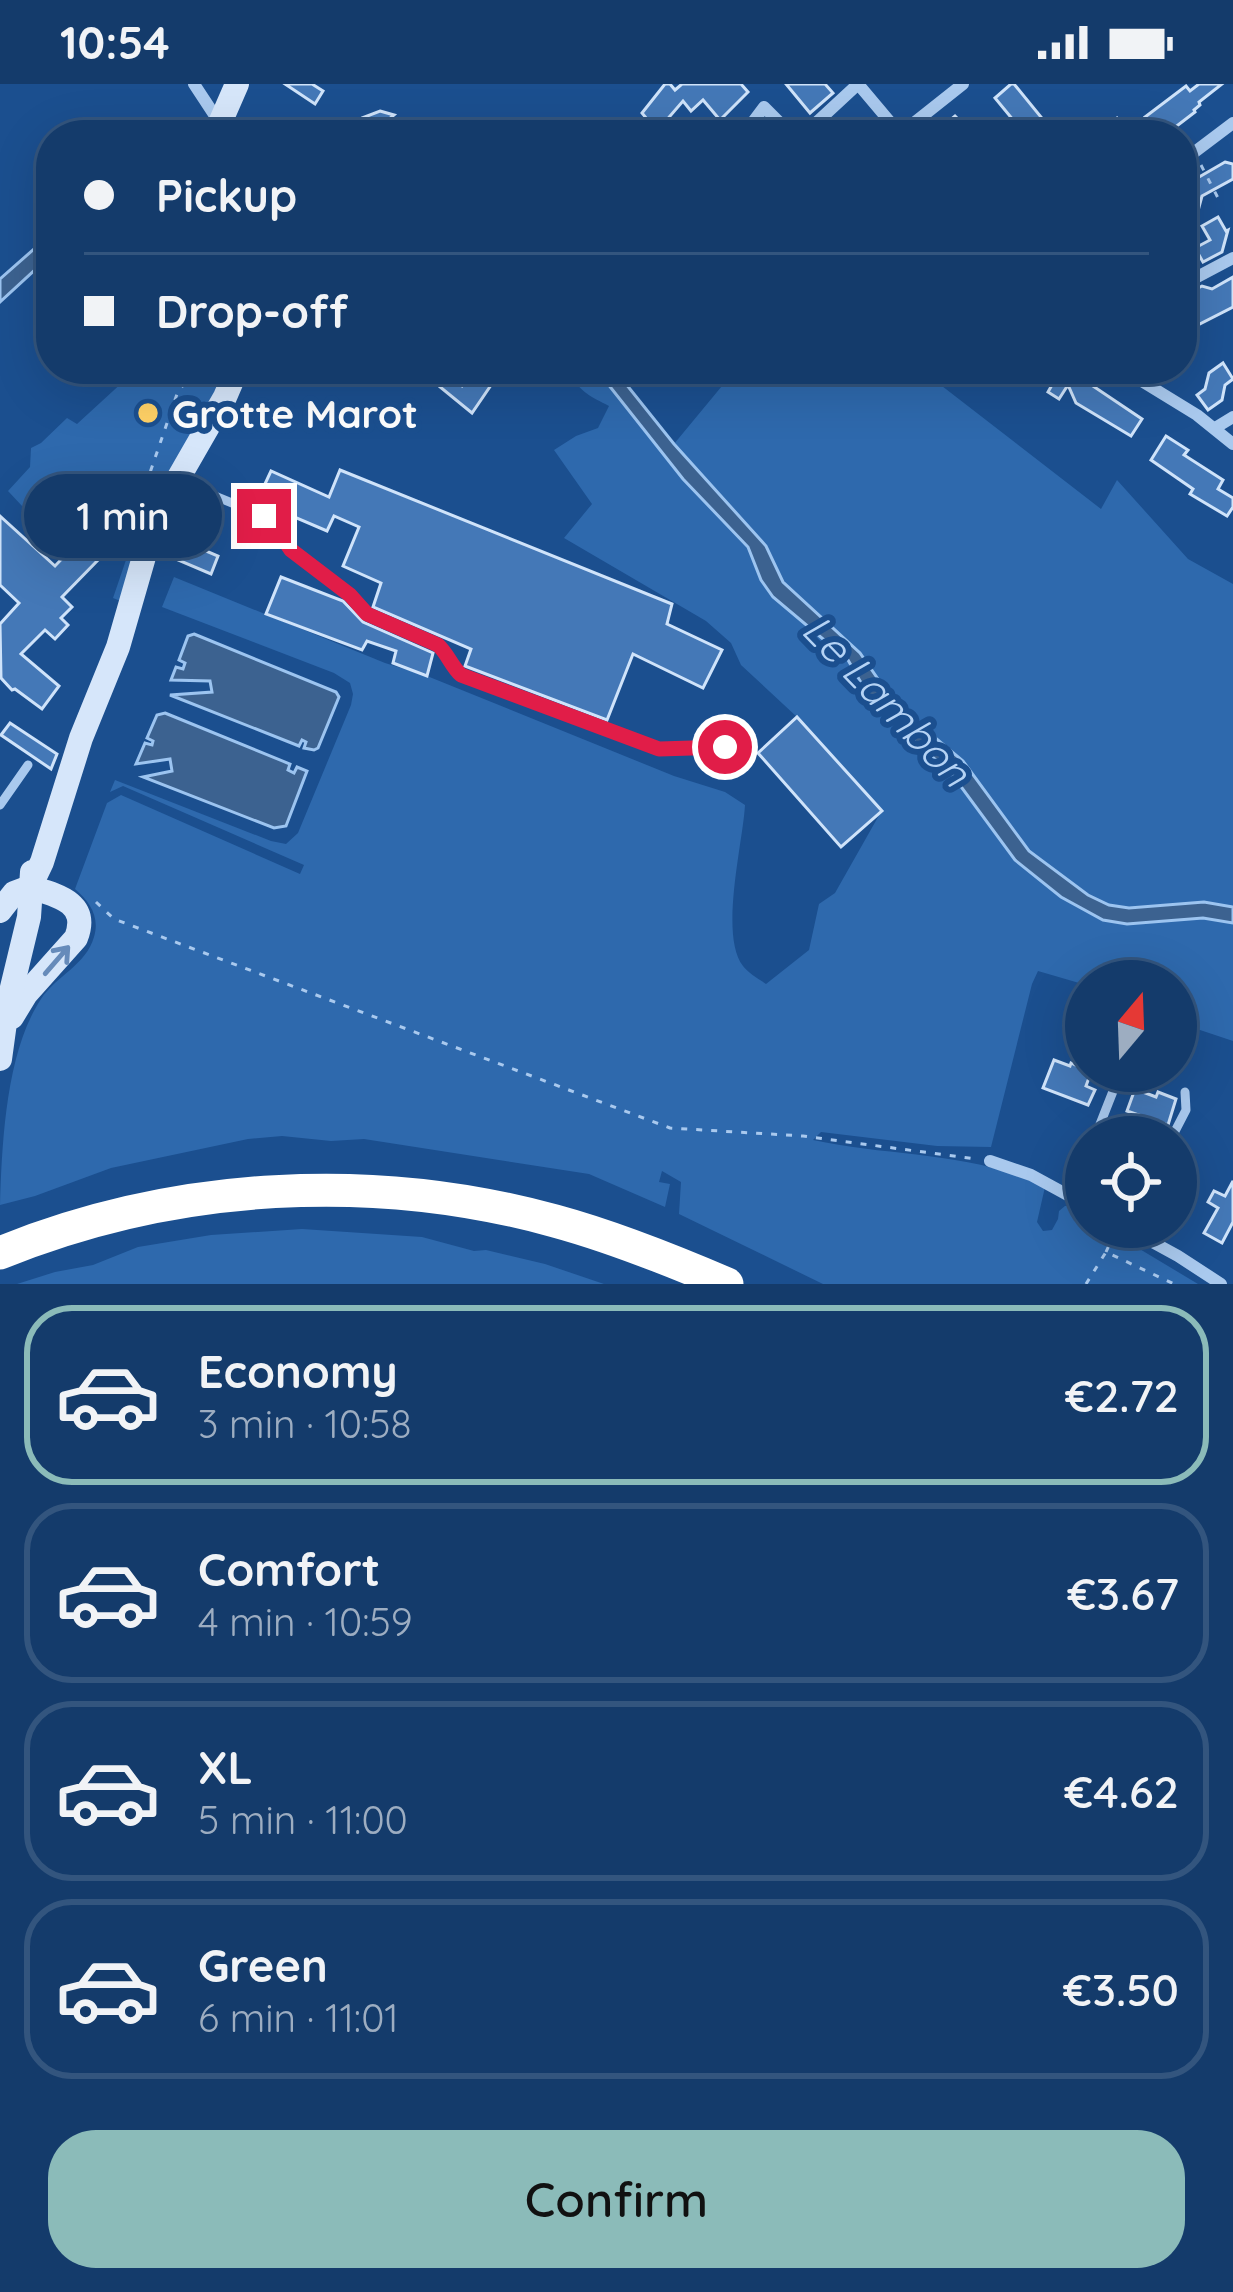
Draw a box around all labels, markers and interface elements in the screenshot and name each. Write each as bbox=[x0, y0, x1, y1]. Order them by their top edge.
text: 10:54 bbox=[60, 14, 170, 70]
text: Pickup bbox=[156, 167, 297, 223]
text: Drop-off bbox=[156, 283, 348, 339]
place label: Grotte Marot bbox=[172, 389, 418, 438]
marker: Grotte Marot bbox=[135, 400, 161, 426]
callout: 1 min bbox=[24, 474, 222, 558]
route end bbox=[237, 489, 291, 543]
text: 1 min bbox=[76, 491, 170, 540]
water label: Le Lambon bbox=[792, 603, 983, 798]
route start bbox=[698, 720, 752, 774]
one-way arrow bbox=[43, 945, 70, 976]
north arrow bbox=[1065, 960, 1197, 1092]
map controls bbox=[1065, 960, 1197, 1248]
button: locate bbox=[1065, 1116, 1197, 1248]
icon: car bbox=[54, 1341, 162, 1449]
text: Economy bbox=[198, 1343, 398, 1399]
text: €2.72 bbox=[1065, 1367, 1179, 1423]
text: 3 min · 10:58 bbox=[198, 1399, 412, 1448]
icon: car bbox=[54, 1539, 162, 1647]
text: Comfort bbox=[198, 1541, 380, 1597]
text: €3.67 bbox=[1067, 1565, 1179, 1621]
text: 4 min · 10:59 bbox=[198, 1597, 413, 1646]
icon: car bbox=[54, 1737, 162, 1845]
text: XL bbox=[198, 1739, 253, 1795]
text: €4.62 bbox=[1064, 1763, 1179, 1819]
text: 5 min · 11:00 bbox=[198, 1795, 408, 1844]
icon: car bbox=[54, 1935, 162, 2043]
text: Green bbox=[198, 1937, 328, 1993]
text: €3.50 bbox=[1063, 1961, 1179, 2017]
text: 6 min · 11:01 bbox=[198, 1993, 399, 2042]
button: Confirm bbox=[48, 2130, 1185, 2268]

